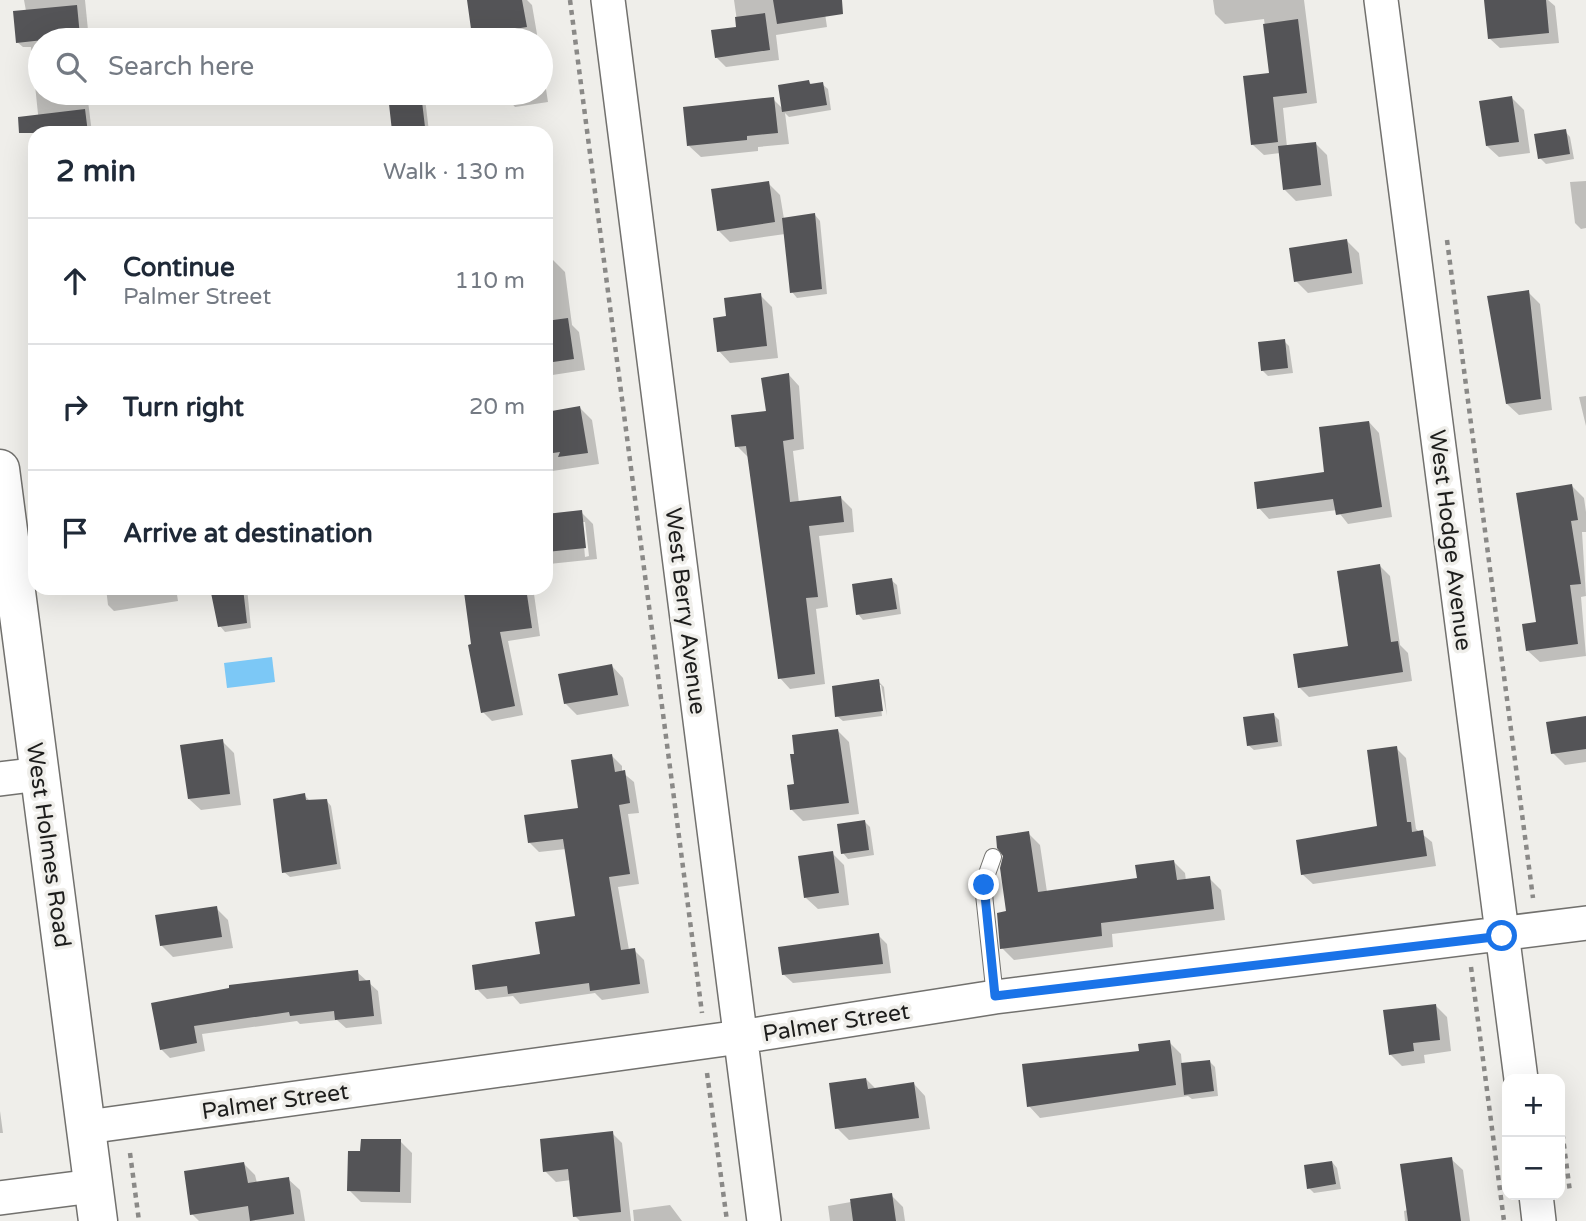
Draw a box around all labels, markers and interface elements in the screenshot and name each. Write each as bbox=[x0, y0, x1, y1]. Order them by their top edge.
search box bbox=[28, 28, 553, 105]
icon: search bbox=[52, 48, 90, 86]
text: Search here bbox=[108, 51, 254, 82]
text: 2 min bbox=[56, 153, 136, 190]
text: Walk · 130 m bbox=[383, 158, 525, 186]
text: Continue bbox=[123, 252, 235, 283]
icon: ahead bbox=[56, 262, 94, 300]
text: 110 m bbox=[455, 267, 525, 295]
text: Palmer Street bbox=[123, 283, 271, 311]
icon: right bbox=[56, 388, 94, 426]
text: Turn right bbox=[123, 392, 244, 423]
text: 20 m bbox=[469, 393, 525, 421]
street label: West Hodge Avenue bbox=[1423, 428, 1477, 652]
street label: West Berry Avenue bbox=[658, 506, 712, 716]
icon: arrive bbox=[56, 514, 94, 552]
text: Arrive at destination bbox=[123, 518, 373, 549]
street label: West Holmes Road bbox=[20, 741, 76, 949]
route end bbox=[968, 869, 999, 900]
route start bbox=[1486, 920, 1517, 951]
street label: Palmer Street bbox=[761, 998, 912, 1048]
map controls bbox=[1502, 1074, 1565, 1200]
button: + bbox=[1502, 1074, 1565, 1137]
street label: Palmer Street bbox=[200, 1078, 351, 1126]
button: − bbox=[1502, 1137, 1565, 1200]

